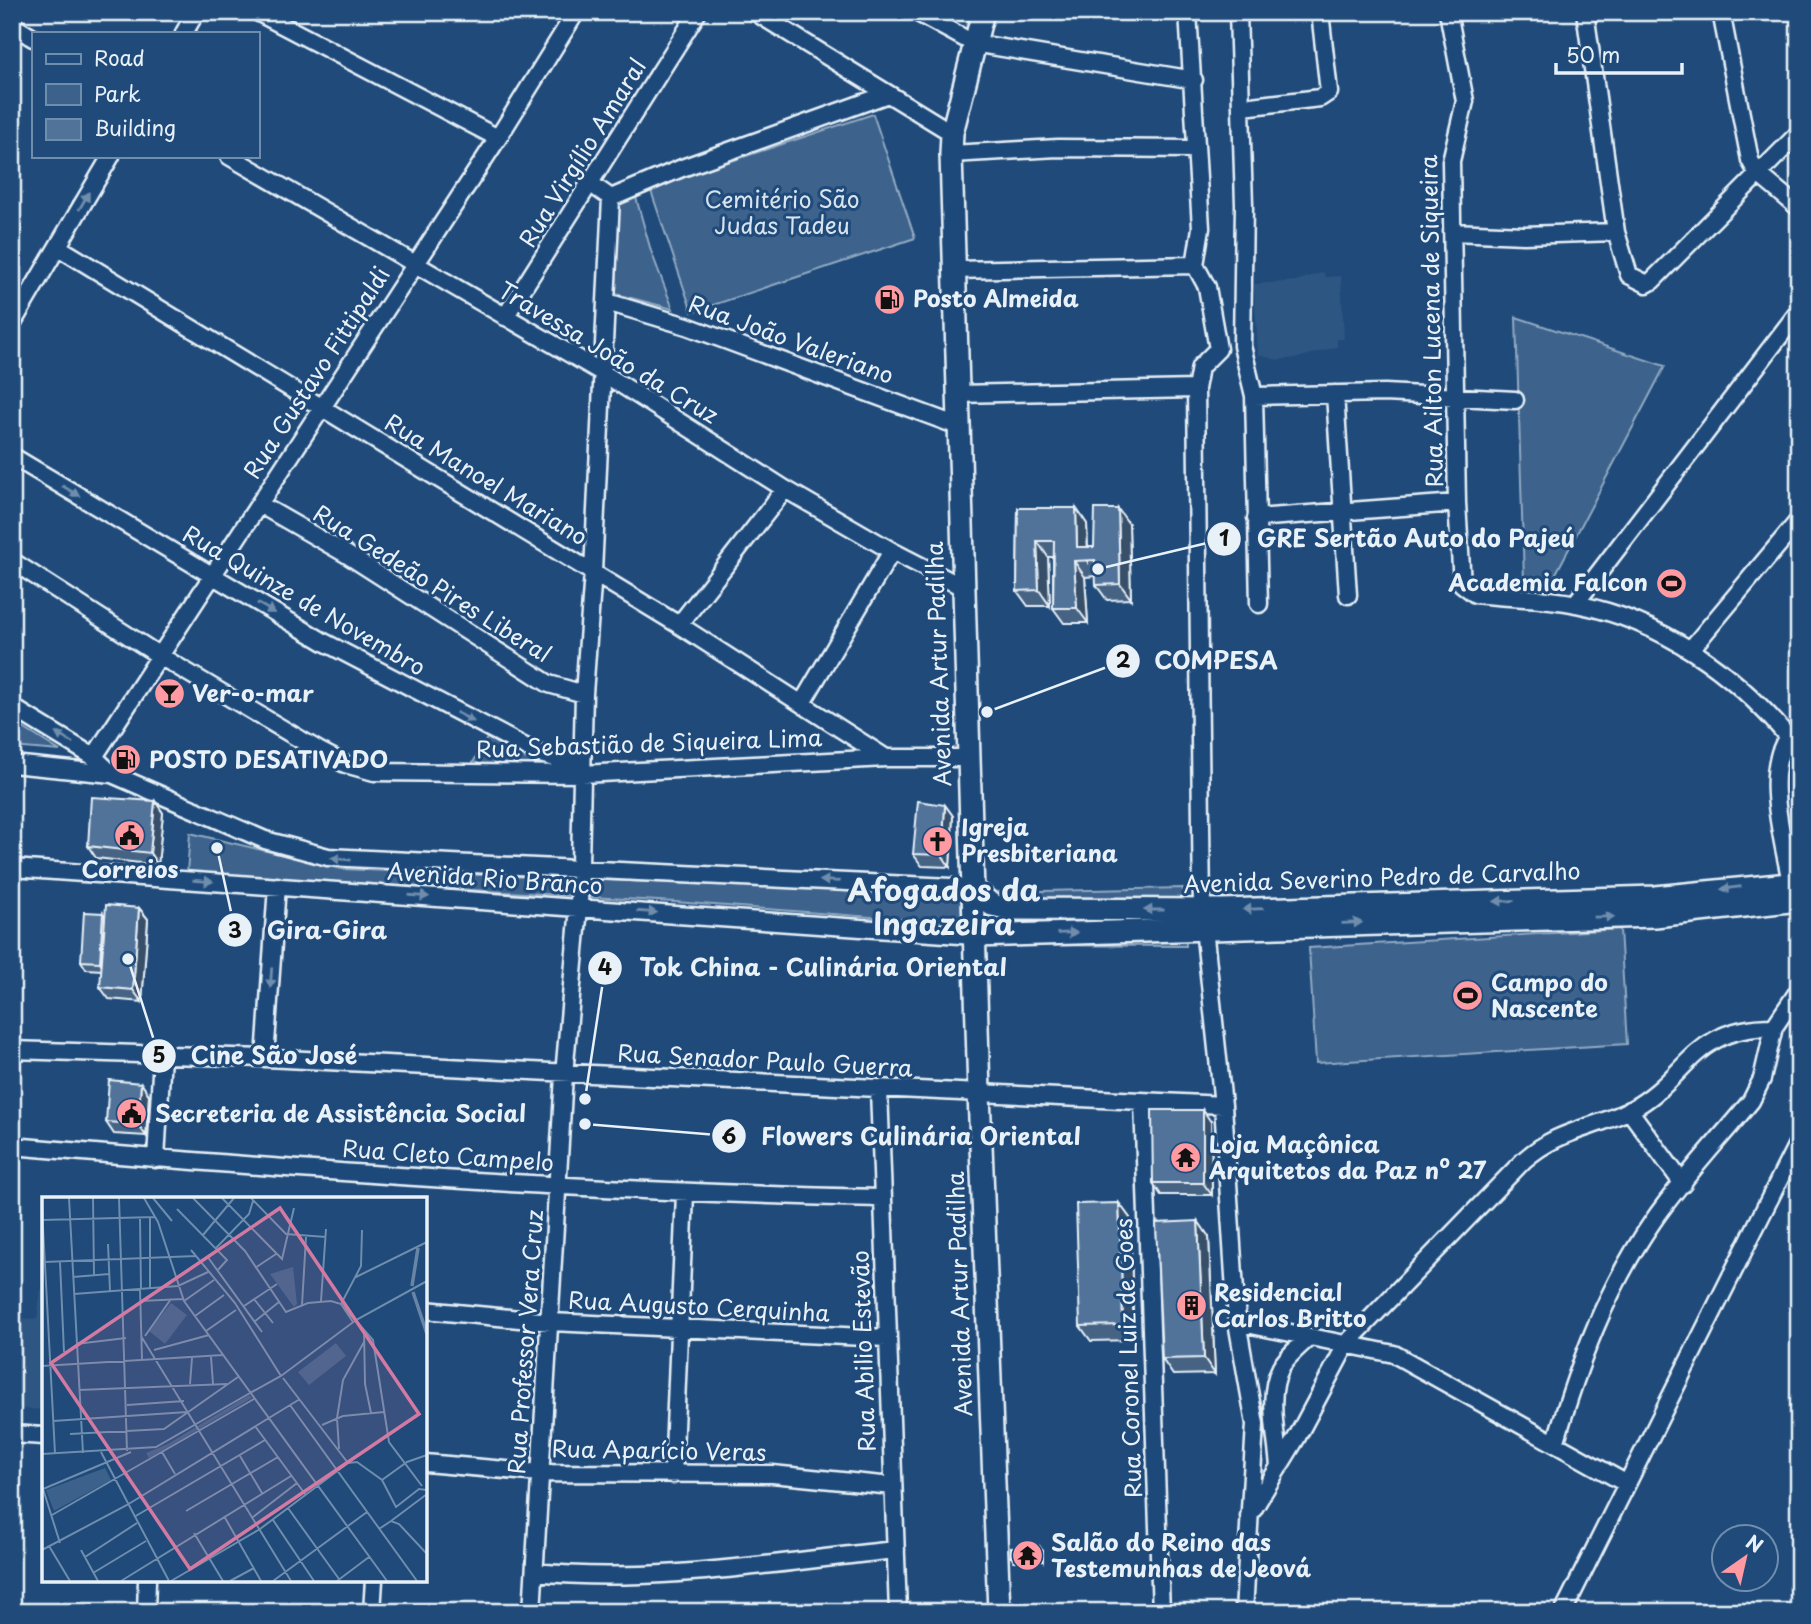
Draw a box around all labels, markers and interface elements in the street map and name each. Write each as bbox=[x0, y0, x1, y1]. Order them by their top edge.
legend bbox=[32, 32, 259, 158]
scale bar bbox=[1556, 32, 1682, 76]
text: 50 m bbox=[1566, 38, 1620, 70]
text: Road bbox=[94, 41, 145, 73]
street label: Rua Virgílio Amaral bbox=[509, 51, 654, 253]
text: Park bbox=[94, 77, 141, 109]
text: Building bbox=[94, 111, 176, 143]
street label: Rua Ailton Lucena de Siqueira bbox=[1410, 154, 1451, 488]
park label: Cemitério São Judas Tadeu bbox=[705, 181, 859, 242]
one-way arrow bbox=[78, 192, 90, 211]
street label: Rua Gustavo Fittipaldi bbox=[234, 259, 398, 485]
street label: Travessa João da Cruz bbox=[492, 272, 726, 432]
place label: Posto Almeida bbox=[913, 280, 1079, 315]
fuel station icon: Posto Almeida bbox=[873, 282, 907, 316]
street label: Rua João Valeriano bbox=[684, 285, 899, 392]
street label: Rua Manoel Mariano bbox=[379, 404, 595, 553]
one-way arrow bbox=[61, 485, 80, 498]
street label: Rua Gedeão Pires Liberal bbox=[307, 495, 559, 670]
street label: Rua Quinze de Novembro bbox=[177, 516, 433, 684]
callout: GRE Sertão Auto do Pajeú bbox=[1206, 516, 1591, 561]
text: GRE Sertão Auto do Pajeú bbox=[1257, 519, 1575, 555]
text: 1 bbox=[1219, 521, 1229, 553]
street label: Avenida Artur Padilha bbox=[916, 540, 959, 787]
place label: Academia Falcon bbox=[1447, 564, 1648, 599]
sports icon: Academia Falcon bbox=[1654, 566, 1688, 600]
one-way arrow bbox=[256, 602, 275, 614]
callout: COMPESA bbox=[1106, 638, 1292, 683]
text: COMPESA bbox=[1154, 641, 1278, 677]
text: 2 bbox=[1116, 643, 1131, 675]
place label: Ver-o-mar bbox=[192, 675, 314, 710]
bar icon: Ver-o-mar bbox=[152, 677, 186, 711]
one-way arrow bbox=[456, 711, 476, 723]
street label: Rua Sebastião de Siqueira Lima bbox=[475, 719, 823, 766]
one-way arrow bbox=[54, 732, 73, 745]
place label: POSTO DESATIVADO bbox=[149, 741, 388, 776]
fuel station icon: POSTO DESATIVADO bbox=[109, 743, 143, 777]
place label: Igreja Presbiteriana bbox=[961, 809, 1118, 870]
public building icon: Correios bbox=[113, 819, 147, 853]
church icon: Igreja Presbiteriana bbox=[921, 824, 955, 858]
place label: Correios bbox=[82, 851, 178, 886]
street label: Avenida Severino Pedro de Carvalho bbox=[1183, 852, 1581, 901]
one-way arrow bbox=[330, 853, 352, 864]
street label: Avenida Rio Branco bbox=[386, 853, 604, 902]
district label: Afogados da Ingazeira bbox=[848, 866, 1041, 945]
one-way arrow bbox=[819, 875, 841, 887]
one-way arrow bbox=[192, 876, 214, 887]
one-way arrow bbox=[1720, 883, 1742, 894]
one-way arrow bbox=[408, 891, 430, 902]
one-way arrow bbox=[1493, 896, 1515, 907]
one-way arrow bbox=[1242, 903, 1264, 914]
one-way arrow bbox=[1143, 904, 1165, 916]
one-way arrow bbox=[636, 907, 658, 918]
callout: Gira-Gira bbox=[218, 908, 402, 953]
text: Gira-Gira bbox=[267, 911, 388, 947]
one-way arrow bbox=[1593, 911, 1615, 923]
text: 3 bbox=[228, 913, 242, 945]
one-way arrow bbox=[1341, 917, 1363, 929]
one-way arrow bbox=[1056, 927, 1078, 938]
callout: Tok China - Culinária Oriental bbox=[588, 945, 1023, 990]
text: Tok China - Culinária Oriental bbox=[639, 948, 1007, 984]
text: 4 bbox=[598, 950, 612, 982]
place label: Campo do Nascente bbox=[1491, 964, 1608, 1025]
one-way arrow bbox=[265, 967, 276, 989]
sports icon: Campo do Nascente bbox=[1451, 979, 1485, 1013]
callout: Cine São José bbox=[141, 1034, 371, 1079]
street label: Rua Senador Paulo Guerra bbox=[616, 1034, 914, 1085]
text: Cine São José bbox=[191, 1036, 357, 1072]
text: 5 bbox=[152, 1038, 166, 1070]
place label: Secreteria de Assistência Social bbox=[155, 1095, 526, 1130]
public building icon: Secreteria de Assistência Social bbox=[115, 1097, 149, 1131]
callout: Flowers Culinária Oriental bbox=[712, 1114, 1096, 1159]
text: Flowers Culinária Oriental bbox=[761, 1117, 1081, 1153]
text: 6 bbox=[722, 1119, 737, 1151]
place label: Loja Maçônica Arquitetos da Paz nº 27 bbox=[1208, 1126, 1487, 1187]
street label: Rua Cleto Campelo bbox=[341, 1130, 555, 1179]
temple icon: Loja Maçônica Arquitetos da Paz nº 27 bbox=[1169, 1141, 1203, 1175]
street label: Avenida Artur Padilha bbox=[937, 1170, 980, 1417]
inset map bbox=[42, 1197, 427, 1582]
street label: Rua Professor Vera Cruz bbox=[498, 1208, 551, 1475]
street label: Rua Coronel Luiz de Goes bbox=[1105, 1217, 1150, 1499]
street label: Rua Abilio Estevão bbox=[841, 1250, 884, 1452]
place label: Residencial Carlos Britto bbox=[1214, 1274, 1366, 1335]
street label: Rua Augusto Cerquinha bbox=[567, 1281, 831, 1330]
building icon: Residencial Carlos Britto bbox=[1174, 1289, 1208, 1323]
street label: Rua Aparício Veras bbox=[551, 1430, 767, 1469]
north arrow bbox=[1710, 1522, 1780, 1592]
place label: Salão do Reino das Testemunhas de Jeová bbox=[1051, 1524, 1311, 1585]
text: N bbox=[1741, 1527, 1769, 1559]
temple icon: Salão do Reino das Testemunhas de Jeová bbox=[1011, 1539, 1045, 1573]

